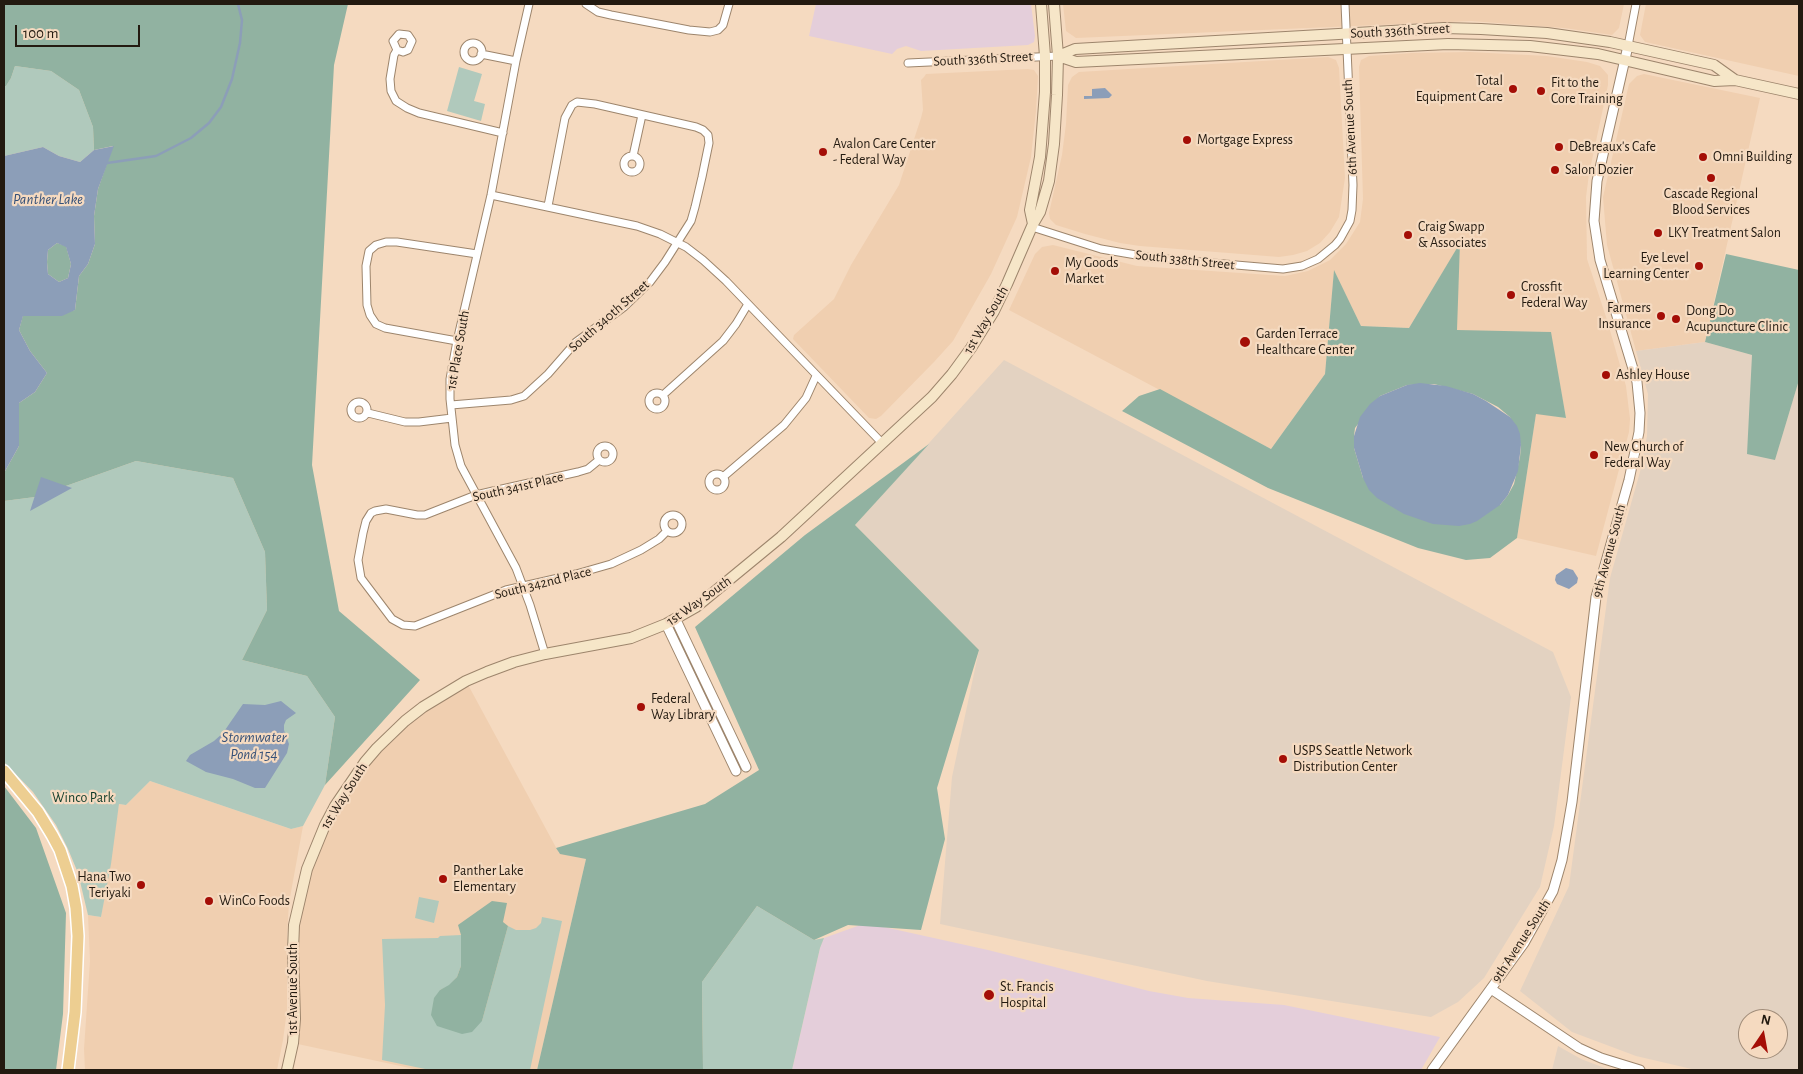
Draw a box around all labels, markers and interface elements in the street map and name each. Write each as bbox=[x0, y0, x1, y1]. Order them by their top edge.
scale bar bbox=[18, 15, 142, 47]
street label: South 336th Street bbox=[1350, 20, 1450, 42]
text: 100 m bbox=[23, 26, 58, 41]
street label: South 336th Street bbox=[933, 48, 1033, 70]
place label: Total Equipment Care bbox=[1416, 73, 1503, 105]
place label: Fit to the Core Training bbox=[1551, 75, 1623, 108]
street label: 6th Avenue South bbox=[1339, 79, 1361, 175]
marker: Total Equipment Care bbox=[1507, 83, 1519, 95]
marker: Fit to the Core Training bbox=[1535, 85, 1547, 97]
place label: Mortgage Express bbox=[1197, 132, 1293, 148]
marker: Mortgage Express bbox=[1181, 134, 1193, 146]
place label: Avalon Care Center - Federal Way bbox=[833, 136, 936, 168]
place label: DeBreaux's Cafe bbox=[1569, 139, 1656, 155]
marker: DeBreaux's Cafe bbox=[1553, 141, 1565, 153]
marker: Avalon Care Center - Federal Way bbox=[817, 146, 829, 158]
place label: Omni Building bbox=[1713, 149, 1792, 165]
marker: Omni Building bbox=[1697, 151, 1709, 163]
place label: Salon Dozier bbox=[1565, 162, 1633, 178]
marker: Salon Dozier bbox=[1549, 164, 1561, 176]
marker: Cascade Regional Blood Services bbox=[1705, 172, 1717, 184]
place label: Cascade Regional Blood Services bbox=[1664, 186, 1758, 218]
water label: Panther Lake bbox=[13, 190, 83, 208]
place label: Craig Swapp & Associates bbox=[1418, 219, 1487, 252]
place label: LKY Treatment Salon bbox=[1668, 225, 1781, 241]
marker: LKY Treatment Salon bbox=[1652, 227, 1664, 239]
marker: Craig Swapp & Associates bbox=[1402, 229, 1414, 241]
street label: South 338th Street bbox=[1135, 246, 1235, 274]
place label: Eye Level Learning Center bbox=[1603, 250, 1689, 282]
place label: My Goods Market bbox=[1065, 255, 1118, 288]
marker: Eye Level Learning Center bbox=[1693, 260, 1705, 272]
marker: My Goods Market bbox=[1049, 265, 1061, 277]
street label: South 340th Street bbox=[565, 276, 653, 356]
place label: Crossfit Federal Way bbox=[1521, 279, 1587, 312]
street label: 1st Way South bbox=[960, 283, 1012, 357]
marker: Crossfit Federal Way bbox=[1505, 289, 1517, 301]
place label: Farmers Insurance bbox=[1598, 300, 1651, 332]
place label: Dong Do Acupuncture Clinic bbox=[1686, 303, 1788, 336]
street label: 1st Place South bbox=[443, 309, 473, 391]
marker: Farmers Insurance bbox=[1655, 310, 1667, 322]
marker: Dong Do Acupuncture Clinic bbox=[1670, 313, 1682, 325]
place label: Garden Terrace Healthcare Center bbox=[1256, 326, 1354, 358]
marker: Garden Terrace Healthcare Center bbox=[1238, 335, 1252, 349]
place label: Ashley House bbox=[1616, 367, 1690, 383]
marker: Ashley House bbox=[1600, 369, 1612, 381]
place label: New Church of Federal Way bbox=[1604, 439, 1683, 472]
marker: New Church of Federal Way bbox=[1588, 449, 1600, 461]
street label: South 341st Place bbox=[471, 468, 565, 506]
street label: 9th Avenue South bbox=[1588, 503, 1630, 599]
street label: South 342nd Place bbox=[493, 563, 593, 603]
street label: 1st Way South bbox=[663, 573, 735, 629]
place label: Federal Way Library bbox=[651, 691, 715, 724]
marker: Federal Way Library bbox=[635, 701, 647, 713]
water label: Stormwater Pond 154 bbox=[222, 728, 286, 763]
place label: USPS Seattle Network Distribution Center bbox=[1293, 743, 1412, 776]
marker: USPS Seattle Network Distribution Center bbox=[1277, 753, 1289, 765]
street label: 1st Way South bbox=[317, 760, 371, 832]
park label: Winco Park bbox=[52, 790, 114, 806]
place label: Panther Lake Elementary bbox=[453, 863, 523, 896]
place label: Hana Two Teriyaki bbox=[77, 869, 131, 902]
marker: Panther Lake Elementary bbox=[437, 873, 449, 885]
marker: Hana Two Teriyaki bbox=[135, 879, 147, 891]
place label: WinCo Foods bbox=[219, 893, 290, 909]
marker: WinCo Foods bbox=[203, 895, 215, 907]
street label: 9th Avenue South bbox=[1488, 896, 1554, 986]
street label: 1st Avenue South bbox=[285, 943, 301, 1035]
place label: St. Francis Hospital bbox=[1000, 979, 1054, 1012]
marker: St. Francis Hospital bbox=[982, 988, 996, 1002]
north arrow bbox=[1738, 1009, 1788, 1059]
text: N bbox=[1760, 1012, 1772, 1028]

